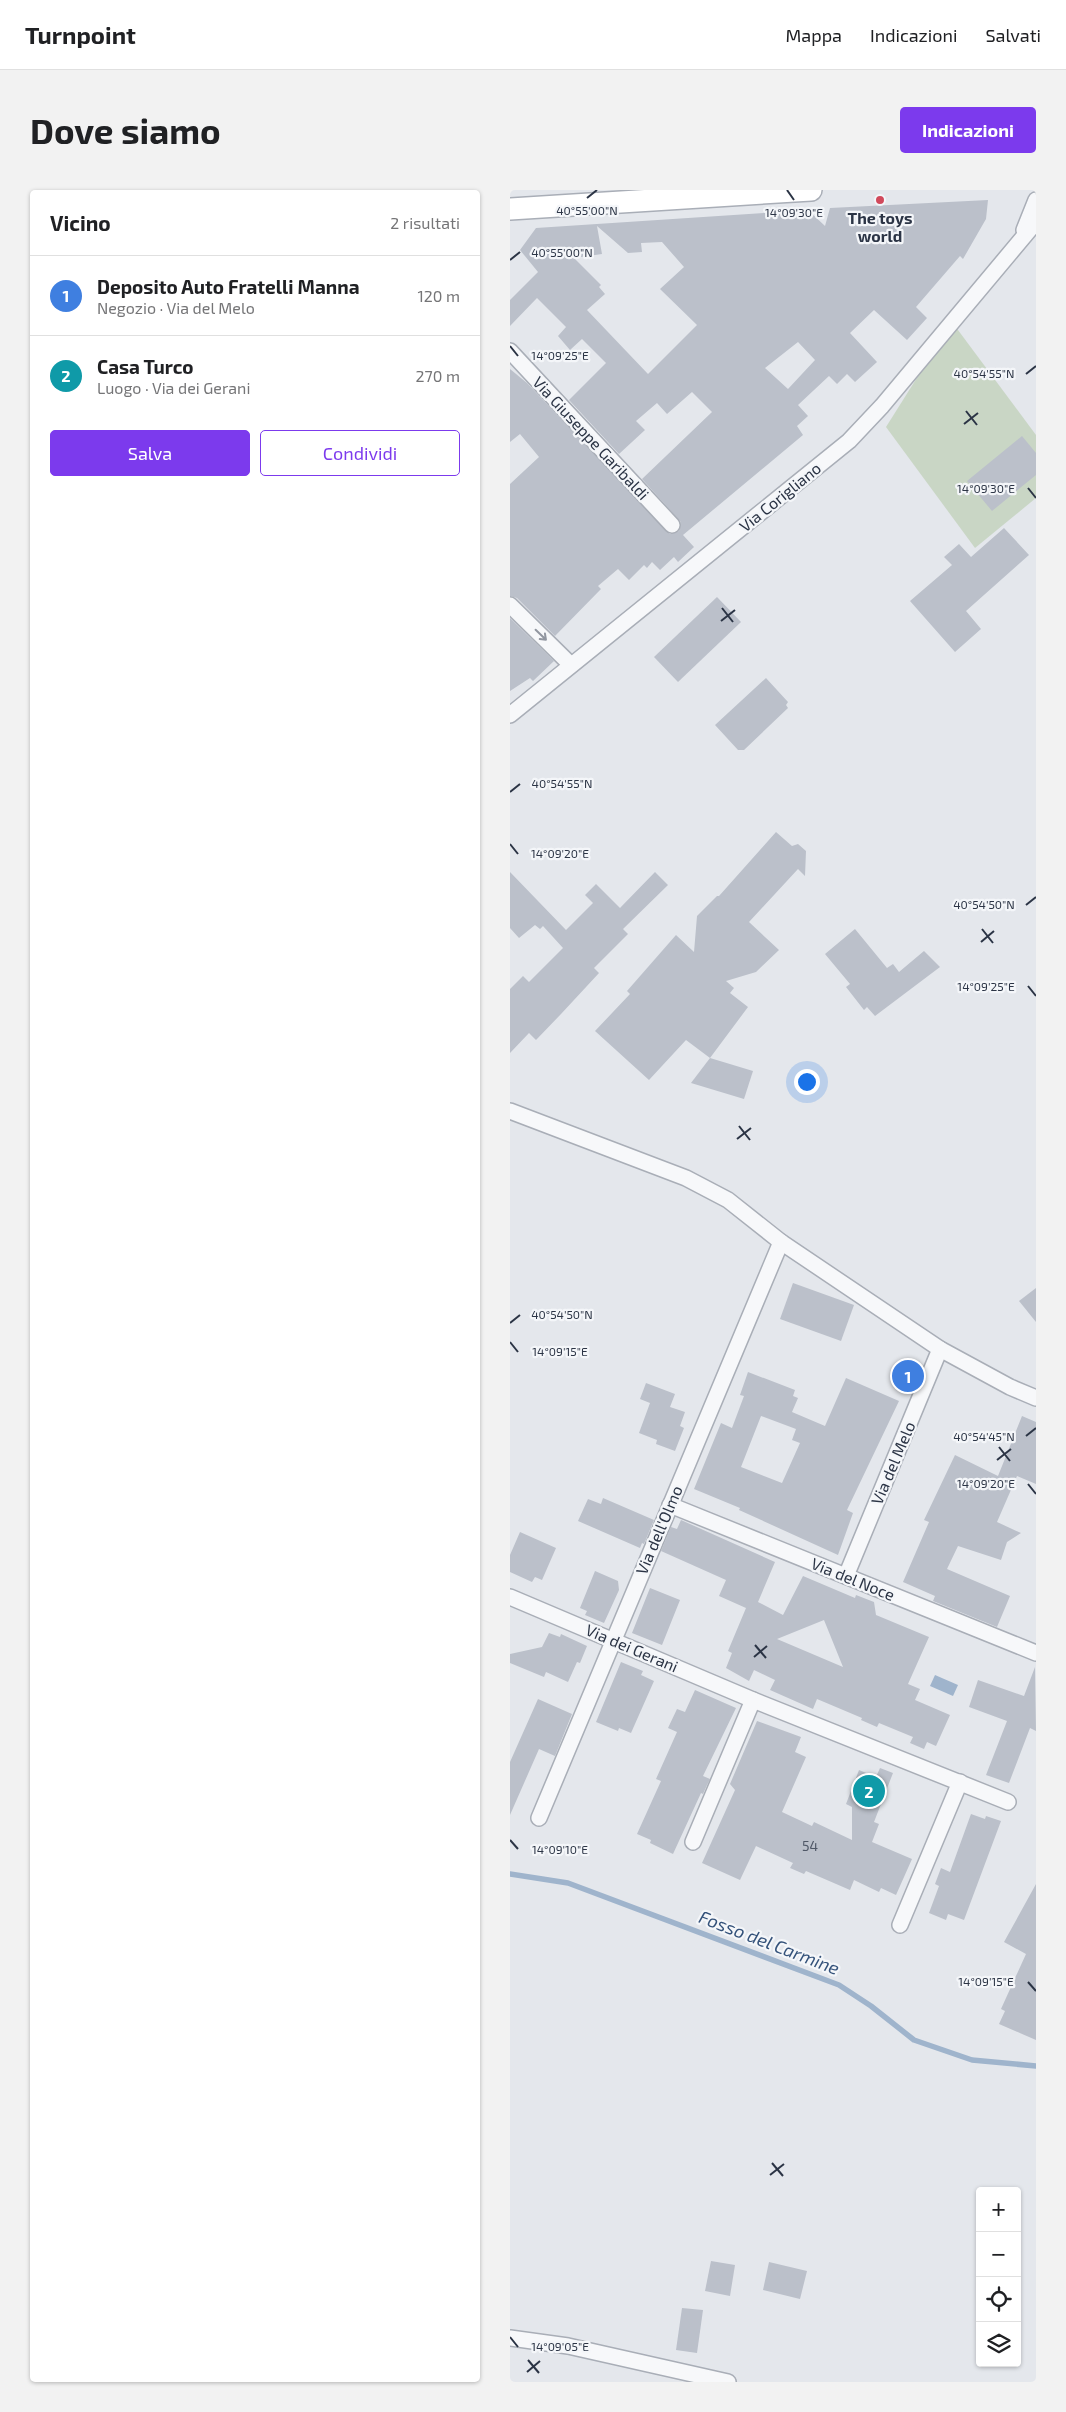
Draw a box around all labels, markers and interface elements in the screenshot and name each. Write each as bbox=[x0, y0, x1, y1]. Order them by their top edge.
text: Turnpoint bbox=[25, 20, 136, 49]
text: Mappa bbox=[786, 24, 842, 46]
text: Indicazioni bbox=[870, 24, 957, 46]
text: Salvati bbox=[985, 24, 1041, 46]
button: Indicazioni bbox=[900, 107, 1036, 153]
text: Dove siamo bbox=[30, 109, 221, 151]
marker: The toys world bbox=[874, 194, 886, 206]
text: 40°55'00"N bbox=[556, 203, 618, 217]
text: 14°09'30"E bbox=[765, 205, 823, 219]
place label: The toys world bbox=[848, 208, 912, 245]
text: Vicino bbox=[50, 210, 111, 235]
text: 2 risultati bbox=[390, 213, 460, 232]
text: 40°55'00"N bbox=[531, 245, 593, 259]
text: Deposito Auto Fratelli Manna bbox=[97, 275, 359, 298]
text: 1 bbox=[63, 286, 69, 305]
text: 120 m bbox=[417, 286, 460, 305]
text: Negozio · Via del Melo bbox=[97, 298, 255, 317]
text: 14°09'25"E bbox=[531, 348, 589, 362]
text: Casa Turco bbox=[97, 355, 194, 378]
text: 2 bbox=[61, 366, 71, 385]
text: 270 m bbox=[416, 366, 460, 385]
text: 40°54'55"N bbox=[954, 366, 1014, 380]
street label: Via Giuseppe Garibaldi bbox=[529, 372, 653, 503]
text: Luogo · Via dei Gerani bbox=[97, 378, 250, 397]
button: Salva bbox=[50, 430, 250, 476]
button: Condividi bbox=[260, 430, 460, 476]
street label: Via Corigliano bbox=[735, 458, 824, 535]
text: 14°09'30"E bbox=[957, 481, 1015, 495]
one-way arrow bbox=[534, 629, 547, 641]
text: 40°54'55"N bbox=[532, 776, 592, 790]
text: 14°09'20"E bbox=[531, 846, 589, 860]
text: 40°54'50"N bbox=[953, 897, 1015, 911]
text: 14°09'25"E bbox=[957, 979, 1015, 993]
your location bbox=[794, 1069, 820, 1095]
text: 40°54'50"N bbox=[531, 1307, 593, 1321]
text: 14°09'15"E bbox=[532, 1344, 588, 1358]
pin: 1 bbox=[892, 1357, 924, 1395]
street label: Via del Melo bbox=[867, 1418, 919, 1507]
text: 40°54'45"N bbox=[953, 1429, 1015, 1443]
text: 14°09'20"E bbox=[957, 1476, 1015, 1490]
street label: Via dell'Olmo bbox=[631, 1482, 686, 1577]
street label: Via del Noce bbox=[809, 1553, 898, 1604]
street label: Via dei Gerani bbox=[583, 1620, 681, 1676]
pin: 2 bbox=[853, 1772, 885, 1810]
house number: 54 bbox=[802, 1837, 818, 1854]
text: 14°09'10"E bbox=[532, 1842, 588, 1856]
water label: Fosso del Carmine bbox=[696, 1905, 843, 1979]
text: 14°09'15"E bbox=[958, 1974, 1014, 1988]
map controls bbox=[976, 2187, 1021, 2367]
button: + bbox=[976, 2187, 1021, 2232]
button: − bbox=[976, 2232, 1021, 2277]
button: locate bbox=[976, 2277, 1021, 2322]
button: layers bbox=[976, 2322, 1021, 2367]
text: 14°09'05"E bbox=[531, 2339, 589, 2353]

